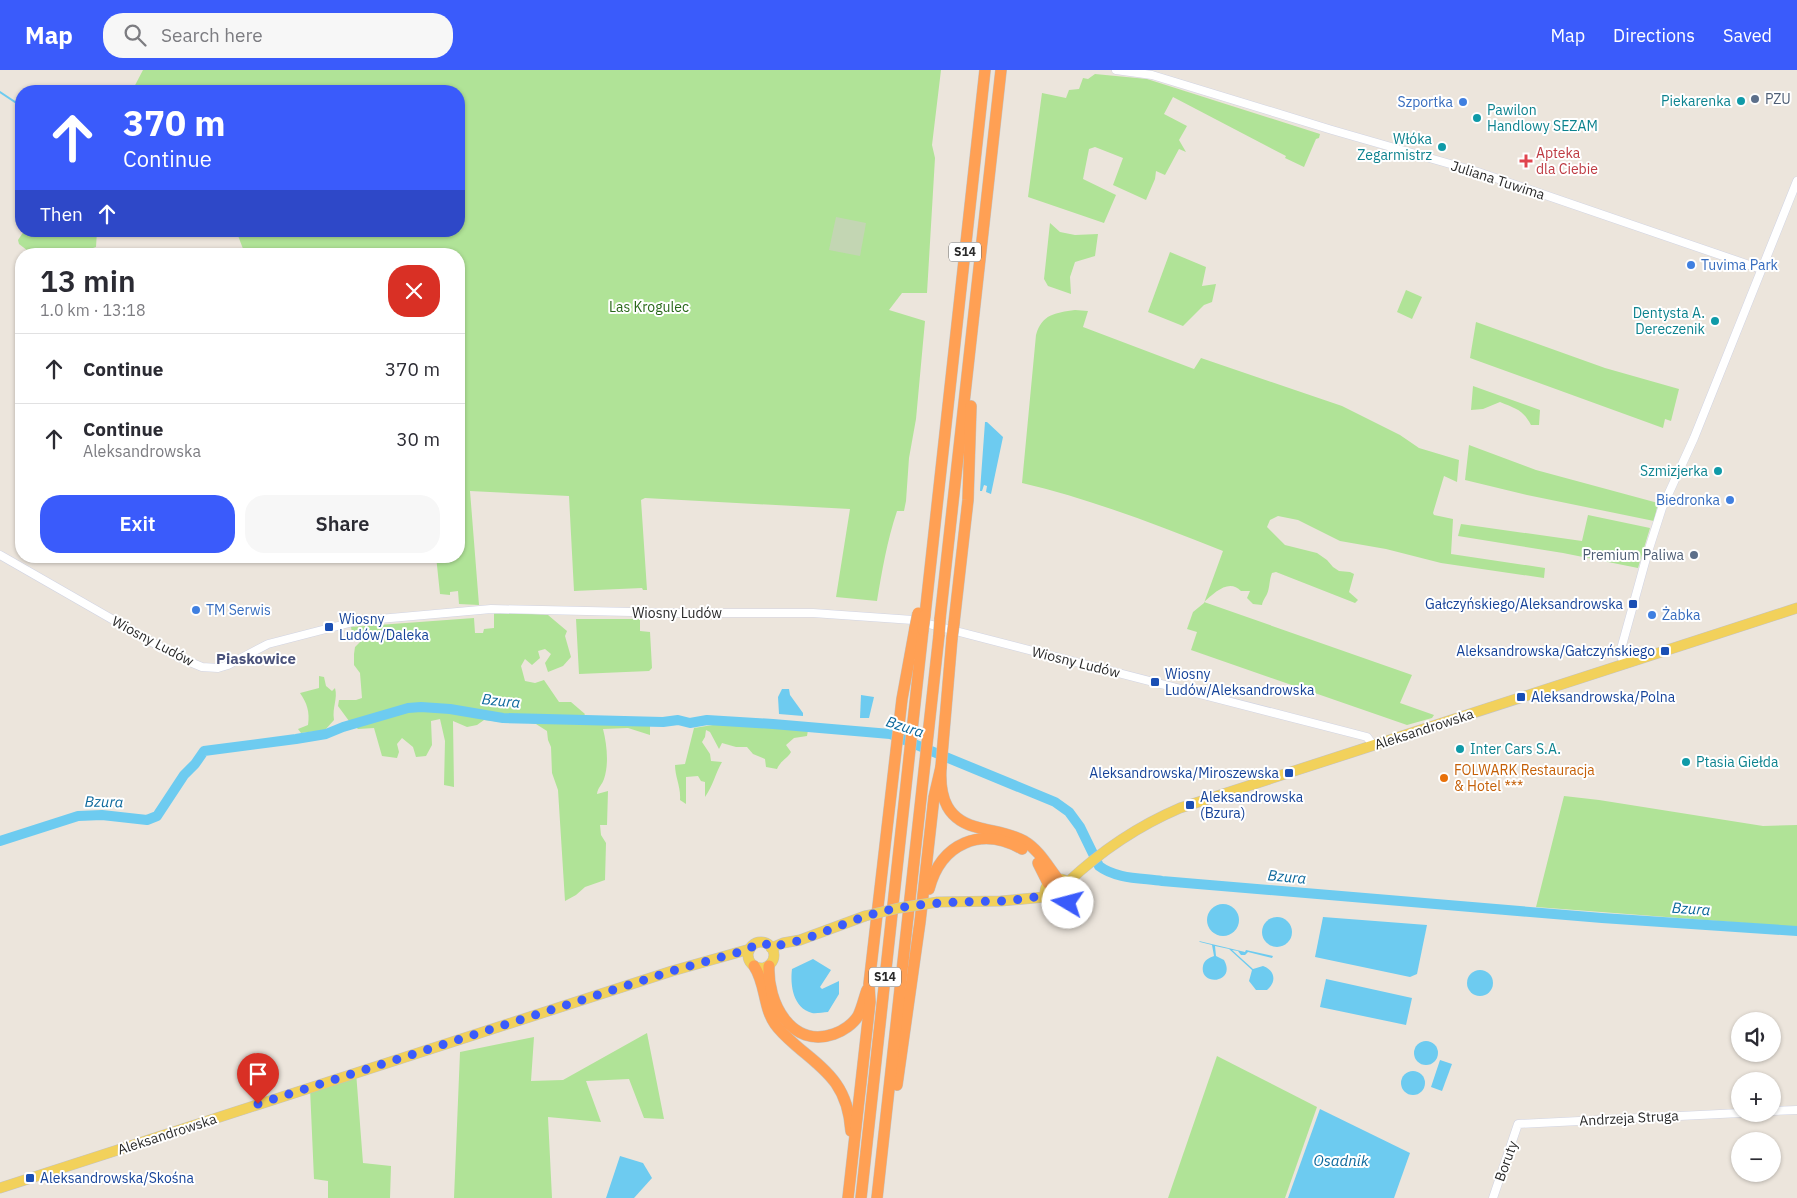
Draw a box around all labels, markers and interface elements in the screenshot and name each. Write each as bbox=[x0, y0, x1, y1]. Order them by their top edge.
search box bbox=[103, 13, 453, 58]
text: Map bbox=[25, 19, 73, 51]
icon: search bbox=[121, 21, 149, 49]
text: Search here bbox=[161, 23, 263, 47]
text: Map bbox=[1550, 24, 1585, 47]
text: Directions bbox=[1613, 24, 1695, 47]
text: Saved bbox=[1723, 24, 1772, 47]
place label: PZU bbox=[1765, 90, 1791, 108]
place label: Piekarenka bbox=[1661, 92, 1732, 110]
place label: Szportka bbox=[1398, 93, 1454, 111]
marker: PZU bbox=[1749, 93, 1761, 105]
marker: Piekarenka bbox=[1735, 95, 1747, 107]
marker: Szportka bbox=[1457, 96, 1469, 108]
text: 370 m bbox=[123, 100, 226, 146]
place label: Pawilon Handlowy SEZAM bbox=[1487, 101, 1598, 135]
icon: ahead bbox=[40, 105, 105, 170]
marker: Pawilon Handlowy SEZAM bbox=[1471, 112, 1483, 124]
place label: Włóka Zegarmistrz bbox=[1357, 130, 1433, 164]
marker: Włóka Zegarmistrz bbox=[1436, 141, 1448, 153]
text: Continue bbox=[123, 144, 212, 173]
place label: Apteka dla Ciebie bbox=[1536, 144, 1598, 178]
marker: Apteka dla Ciebie bbox=[1520, 155, 1532, 167]
street label: Juliana Tuwima bbox=[1449, 156, 1548, 204]
icon: ahead bbox=[93, 200, 121, 228]
text: Then bbox=[40, 202, 83, 226]
road number: S14 bbox=[949, 242, 981, 262]
place label: Tuvima Park bbox=[1701, 256, 1779, 274]
marker: Tuvima Park bbox=[1685, 259, 1697, 271]
text: 13 min bbox=[40, 261, 136, 300]
button: close bbox=[388, 265, 440, 317]
park label: Las Krogulec bbox=[609, 298, 689, 316]
text: 1.0 km · 13:18 bbox=[40, 300, 146, 320]
place label: Dentysta A. Dereczenik bbox=[1633, 304, 1706, 338]
marker: Dentysta A. Dereczenik bbox=[1709, 315, 1721, 327]
icon: ahead bbox=[40, 355, 68, 383]
text: Continue bbox=[83, 357, 163, 381]
text: 370 m bbox=[385, 357, 440, 381]
text: Continue bbox=[83, 417, 163, 441]
icon: ahead bbox=[40, 425, 68, 453]
text: 30 m bbox=[396, 427, 440, 451]
text: Aleksandrowska bbox=[83, 441, 201, 461]
place label: Szmizjerka bbox=[1640, 462, 1709, 480]
marker: Szmizjerka bbox=[1712, 465, 1724, 477]
place label: Biedronka bbox=[1656, 491, 1721, 509]
marker: Biedronka bbox=[1724, 494, 1736, 506]
button: Exit bbox=[40, 495, 235, 553]
button: Share bbox=[245, 495, 440, 553]
place label: Premium Paliwa bbox=[1582, 546, 1685, 564]
marker: Premium Paliwa bbox=[1688, 549, 1700, 561]
place label: Gałczyńskiego/Aleksandrowska bbox=[1425, 595, 1624, 613]
marker: Gałczyńskiego/Aleksandrowska bbox=[1627, 598, 1639, 610]
place label: TM Serwis bbox=[206, 601, 271, 619]
marker: TM Serwis bbox=[190, 604, 202, 616]
street label: Wiosny Ludów bbox=[632, 604, 722, 622]
place label: Żabka bbox=[1662, 606, 1701, 624]
marker: Żabka bbox=[1646, 609, 1658, 621]
place label: Wiosny Ludów/Daleka bbox=[339, 610, 430, 644]
street label: Wiosny Ludów bbox=[109, 612, 197, 670]
marker: Wiosny Ludów/Daleka bbox=[323, 621, 335, 633]
street label: Wiosny Ludów bbox=[1030, 642, 1122, 682]
place label: Aleksandrowska/Gałczyńskiego bbox=[1456, 642, 1655, 660]
marker: Aleksandrowska/Gałczyńskiego bbox=[1659, 645, 1671, 657]
district label: Piaskowice bbox=[216, 649, 296, 668]
place label: Wiosny Ludów/Aleksandrowska bbox=[1165, 665, 1315, 699]
marker: Wiosny Ludów/Aleksandrowska bbox=[1149, 676, 1161, 688]
place label: Aleksandrowska/Polna bbox=[1531, 688, 1676, 706]
water label: Bzura bbox=[481, 689, 521, 712]
marker: Aleksandrowska/Polna bbox=[1515, 691, 1527, 703]
street label: Aleksandrowska bbox=[1372, 704, 1476, 754]
water label: Bzura bbox=[884, 712, 927, 742]
place label: Inter Cars S.A. bbox=[1470, 740, 1561, 758]
marker: Inter Cars S.A. bbox=[1454, 743, 1466, 755]
place label: Ptasia Giełda bbox=[1696, 753, 1779, 771]
marker: Ptasia Giełda bbox=[1680, 756, 1692, 768]
place label: FOLWARK Restauracja & Hotel *** bbox=[1454, 761, 1595, 795]
place label: Aleksandrowska/Miroszewska bbox=[1089, 764, 1280, 782]
marker: Aleksandrowska/Miroszewska bbox=[1283, 767, 1295, 779]
marker: FOLWARK Restauracja & Hotel *** bbox=[1438, 772, 1450, 784]
place label: Aleksandrowska (Bzura) bbox=[1200, 788, 1304, 822]
water label: Bzura bbox=[85, 792, 124, 811]
marker: Aleksandrowska (Bzura) bbox=[1184, 799, 1196, 811]
water label: Bzura bbox=[1267, 865, 1307, 888]
position arrow bbox=[1041, 876, 1093, 928]
water label: Bzura bbox=[1671, 898, 1711, 919]
road number: S14 bbox=[869, 968, 901, 986]
map controls bbox=[1731, 1012, 1781, 1182]
button: sound bbox=[1731, 1012, 1781, 1062]
pin bbox=[237, 1053, 279, 1104]
icon: arrive bbox=[244, 1060, 272, 1088]
button: + bbox=[1731, 1072, 1781, 1122]
street label: Andrzeja Struga bbox=[1579, 1106, 1680, 1130]
street label: Aleksandrowska bbox=[115, 1109, 219, 1159]
button: − bbox=[1731, 1132, 1781, 1182]
street label: Boruty bbox=[1490, 1138, 1522, 1184]
water label: Osadnik bbox=[1314, 1151, 1369, 1170]
place label: Aleksandrowska/Skośna bbox=[40, 1169, 195, 1187]
marker: Aleksandrowska/Skośna bbox=[24, 1172, 36, 1184]

